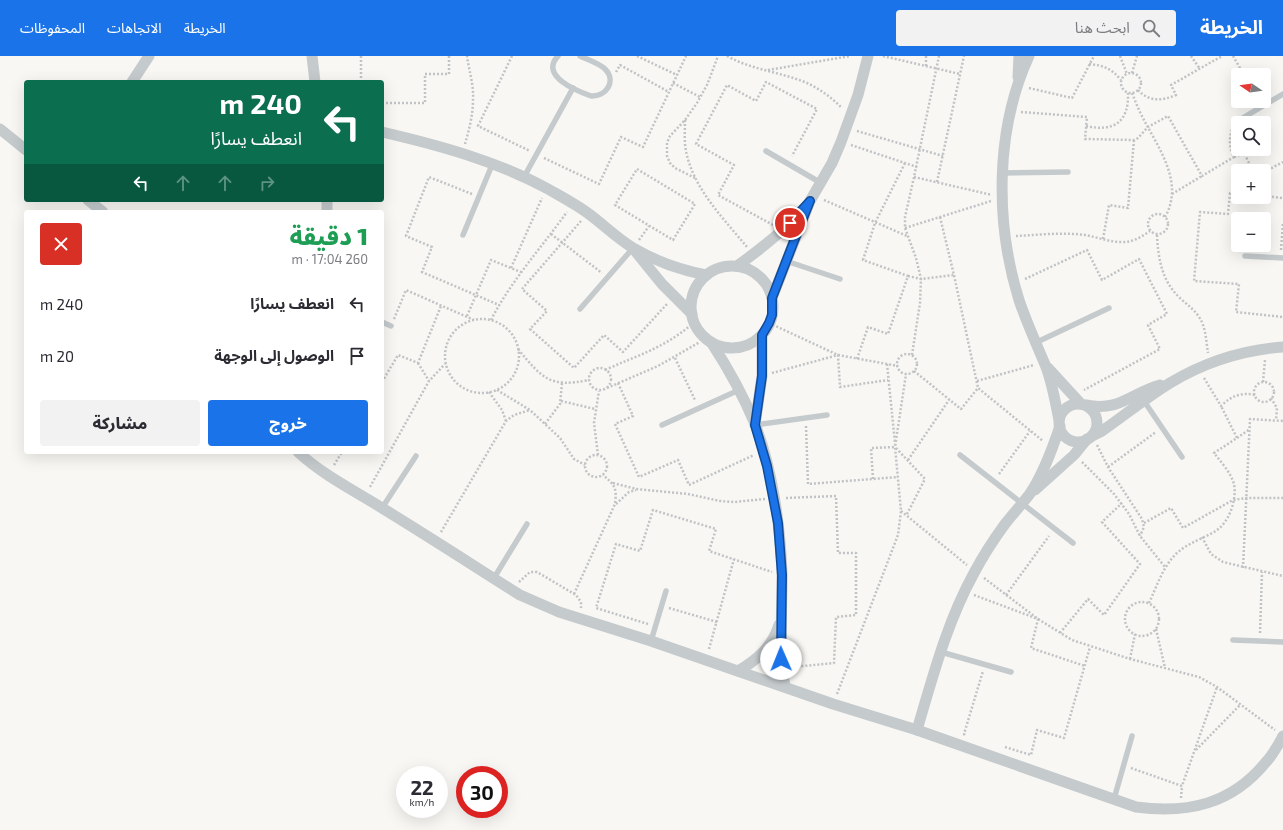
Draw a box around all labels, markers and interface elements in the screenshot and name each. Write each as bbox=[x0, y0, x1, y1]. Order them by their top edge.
search box bbox=[896, 10, 1176, 46]
text: الخريطة bbox=[1200, 15, 1263, 38]
icon: search bbox=[1140, 17, 1162, 39]
text: ابحث هنا bbox=[1075, 18, 1130, 36]
text: المحفوظات bbox=[20, 19, 85, 36]
text: الاتجاهات bbox=[107, 19, 162, 36]
text: الخريطة bbox=[184, 19, 226, 36]
north arrow bbox=[1231, 68, 1271, 108]
map controls bbox=[1231, 68, 1271, 252]
text: 240 m bbox=[219, 86, 302, 120]
icon: left bbox=[316, 96, 368, 148]
button: search bbox=[1231, 116, 1271, 156]
text: انعطف يسارًا bbox=[211, 127, 302, 149]
button: + bbox=[1231, 164, 1271, 204]
icon: left bbox=[130, 172, 152, 194]
icon: ahead bbox=[172, 172, 194, 194]
icon: ahead bbox=[214, 172, 236, 194]
icon: right bbox=[256, 172, 278, 194]
pin bbox=[773, 206, 807, 240]
icon: arrive bbox=[779, 212, 801, 234]
button: − bbox=[1231, 212, 1271, 252]
text: 1 دقيقة bbox=[289, 221, 368, 250]
button: close bbox=[40, 223, 82, 265]
text: 260 m · 17:04 bbox=[292, 251, 368, 267]
icon: left bbox=[346, 293, 368, 315]
text: انعطف يسارًا bbox=[250, 294, 334, 312]
text: 240 m bbox=[40, 295, 83, 313]
icon: arrive bbox=[346, 345, 368, 367]
text: الوصول إلى الوجهة bbox=[214, 346, 334, 364]
text: 20 m bbox=[40, 347, 74, 365]
button: مشاركة bbox=[40, 400, 200, 446]
button: خروج bbox=[208, 400, 368, 446]
position arrow bbox=[760, 638, 802, 680]
speed limit sign: 30 bbox=[456, 766, 508, 818]
text: 22 bbox=[410, 775, 434, 799]
text: km/h bbox=[410, 796, 434, 808]

